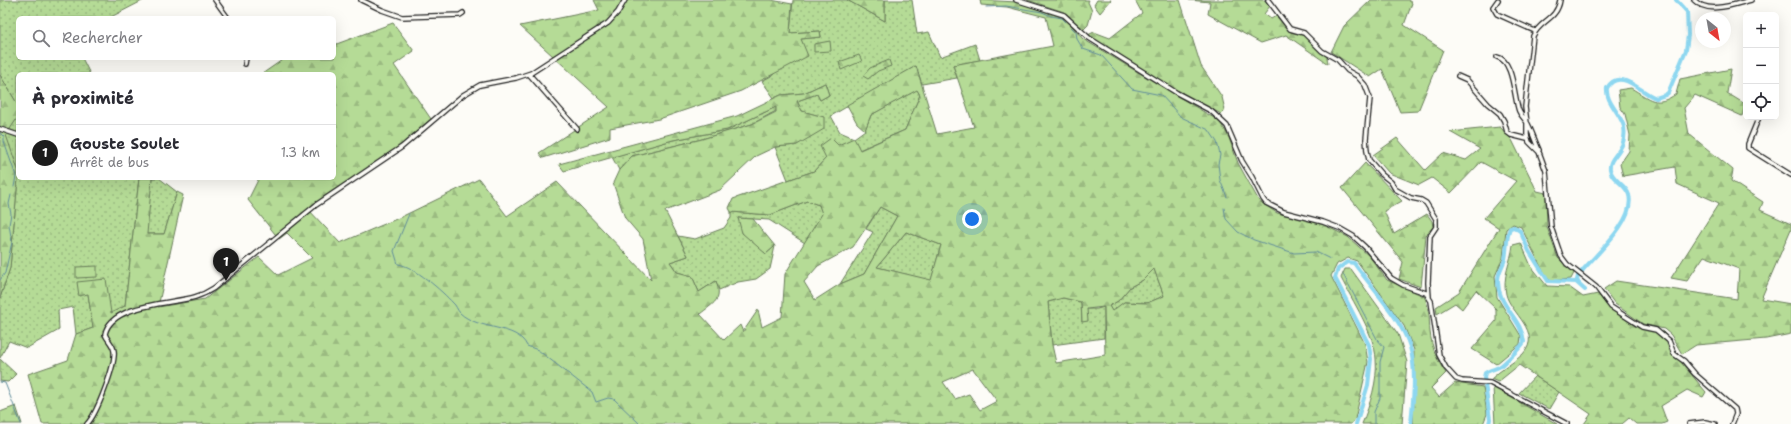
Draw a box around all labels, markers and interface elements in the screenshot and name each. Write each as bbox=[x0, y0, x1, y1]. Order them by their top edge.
north arrow bbox=[1695, 12, 1731, 48]
map controls bbox=[1743, 12, 1779, 120]
button: + bbox=[1743, 12, 1779, 48]
search box bbox=[16, 16, 336, 60]
icon: search bbox=[30, 27, 52, 49]
text: Rechercher bbox=[62, 28, 143, 48]
button: − bbox=[1743, 48, 1779, 84]
button: locate bbox=[1743, 84, 1779, 120]
text: À proximité bbox=[32, 87, 134, 109]
text: Gouste Soulet bbox=[70, 134, 179, 154]
text: 1 bbox=[42, 144, 48, 161]
text: 1.3 km bbox=[281, 144, 320, 161]
text: Arrêt de bus bbox=[70, 154, 149, 171]
your location bbox=[962, 209, 982, 229]
pin: 1 bbox=[213, 248, 239, 281]

